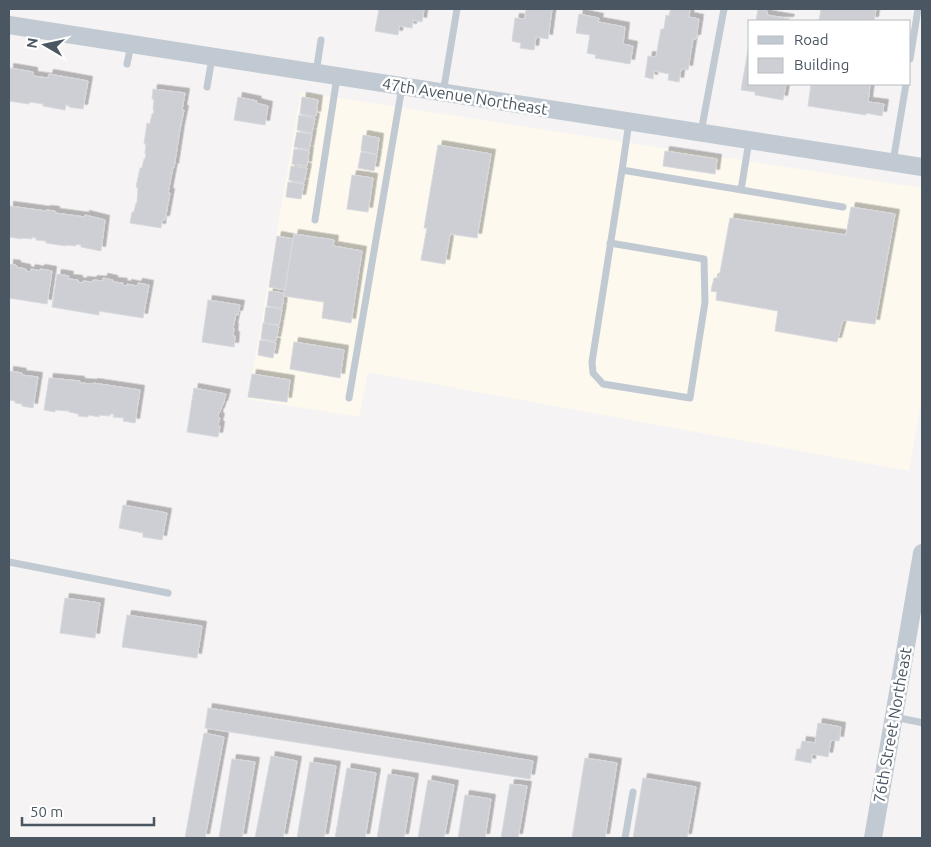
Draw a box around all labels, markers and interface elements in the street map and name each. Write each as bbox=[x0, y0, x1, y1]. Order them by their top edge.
north arrow bbox=[20, 20, 70, 70]
legend bbox=[748, 20, 911, 85]
text: Road bbox=[794, 31, 829, 48]
text: N bbox=[23, 37, 41, 49]
text: Building bbox=[794, 56, 849, 73]
street label: 47th Avenue Northeast bbox=[381, 74, 550, 118]
street label: 76th Street Northeast bbox=[869, 645, 915, 804]
scale bar bbox=[22, 794, 155, 826]
text: 50 m bbox=[30, 803, 63, 820]

